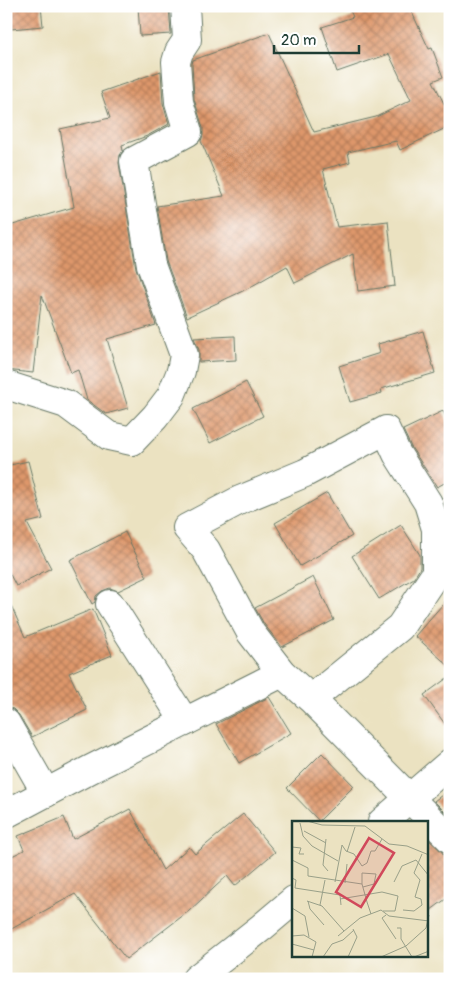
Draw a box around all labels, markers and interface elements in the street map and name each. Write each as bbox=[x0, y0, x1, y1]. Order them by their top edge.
scale bar bbox=[274, 22, 358, 54]
text: 20 m bbox=[281, 31, 316, 50]
inset map bbox=[292, 821, 428, 958]

